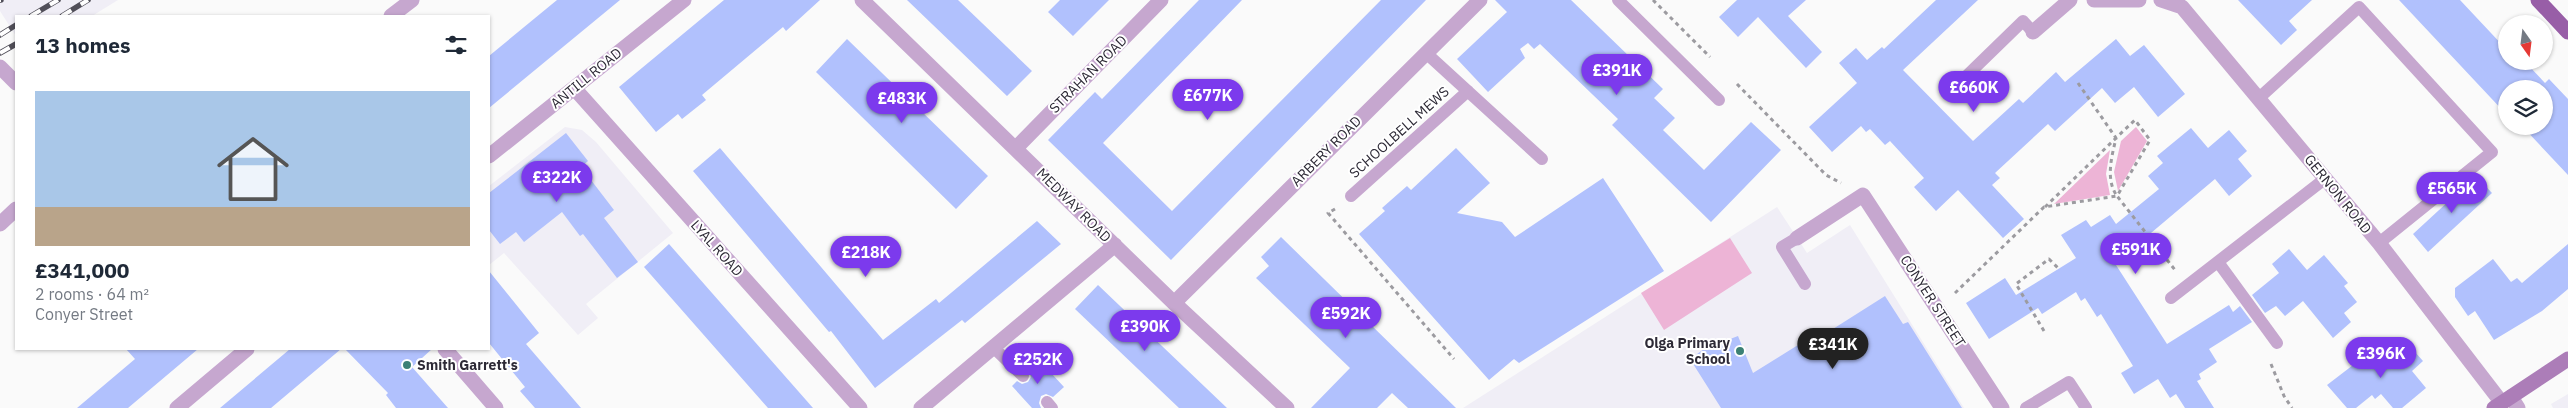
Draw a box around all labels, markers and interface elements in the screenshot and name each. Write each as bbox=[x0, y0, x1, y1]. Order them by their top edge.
north arrow bbox=[2498, 15, 2552, 70]
map controls bbox=[2498, 15, 2553, 135]
text: 13 homes bbox=[35, 31, 131, 59]
icon: filters bbox=[442, 31, 470, 59]
street label: STRAHAN ROAD bbox=[1045, 31, 1131, 117]
street label: ANTILL ROAD bbox=[547, 44, 625, 112]
pin: £391K bbox=[1582, 54, 1652, 96]
text: £391K bbox=[1592, 60, 1642, 80]
pin: £660K bbox=[1939, 70, 2009, 113]
text: £660K bbox=[1949, 77, 1999, 97]
pin: £677K bbox=[1173, 78, 1243, 121]
button: layers bbox=[2498, 80, 2553, 135]
pin: £483K bbox=[867, 82, 937, 124]
street label: SCHOOLBELL MEWS bbox=[1345, 82, 1453, 182]
text: £677K bbox=[1183, 85, 1233, 105]
text: £483K bbox=[877, 88, 927, 108]
street label: ARBERY ROAD bbox=[1287, 112, 1365, 190]
icon: home bbox=[208, 124, 298, 214]
street label: GERNON ROAD bbox=[2301, 151, 2375, 237]
pin: £322K bbox=[522, 160, 592, 203]
street label: MEDWAY ROAD bbox=[1033, 164, 1115, 246]
text: £322K bbox=[532, 167, 582, 187]
pin: £565K bbox=[2417, 172, 2487, 214]
text: £565K bbox=[2427, 178, 2477, 198]
street label: LYAL ROAD bbox=[687, 216, 747, 280]
pin: £591K bbox=[2101, 232, 2171, 275]
pin: £218K bbox=[831, 236, 901, 278]
text: £591K bbox=[2111, 239, 2161, 259]
text: £218K bbox=[841, 242, 891, 262]
street label: CONYER STREET bbox=[1897, 252, 1969, 350]
text: £341,000 bbox=[35, 256, 129, 284]
text: 2 rooms · 64 m² bbox=[35, 284, 149, 304]
pin: £592K bbox=[1311, 296, 1381, 339]
text: £592K bbox=[1321, 303, 1371, 323]
text: Conyer Street bbox=[35, 304, 133, 324]
pin: £390K bbox=[1110, 310, 1180, 352]
text: £390K bbox=[1120, 316, 1170, 336]
pin: £341K bbox=[1798, 328, 1868, 370]
place label: Olga Primary School bbox=[1644, 334, 1731, 368]
text: £341K bbox=[1808, 334, 1858, 354]
pin: £396K bbox=[2346, 336, 2416, 379]
pin: £252K bbox=[1003, 342, 1073, 385]
text: £396K bbox=[2356, 343, 2406, 363]
marker: Olga Primary School bbox=[1734, 345, 1746, 357]
text: £252K bbox=[1013, 349, 1063, 369]
place label: Smith Garrett's bbox=[417, 356, 518, 374]
marker: Smith Garrett's bbox=[401, 359, 413, 371]

